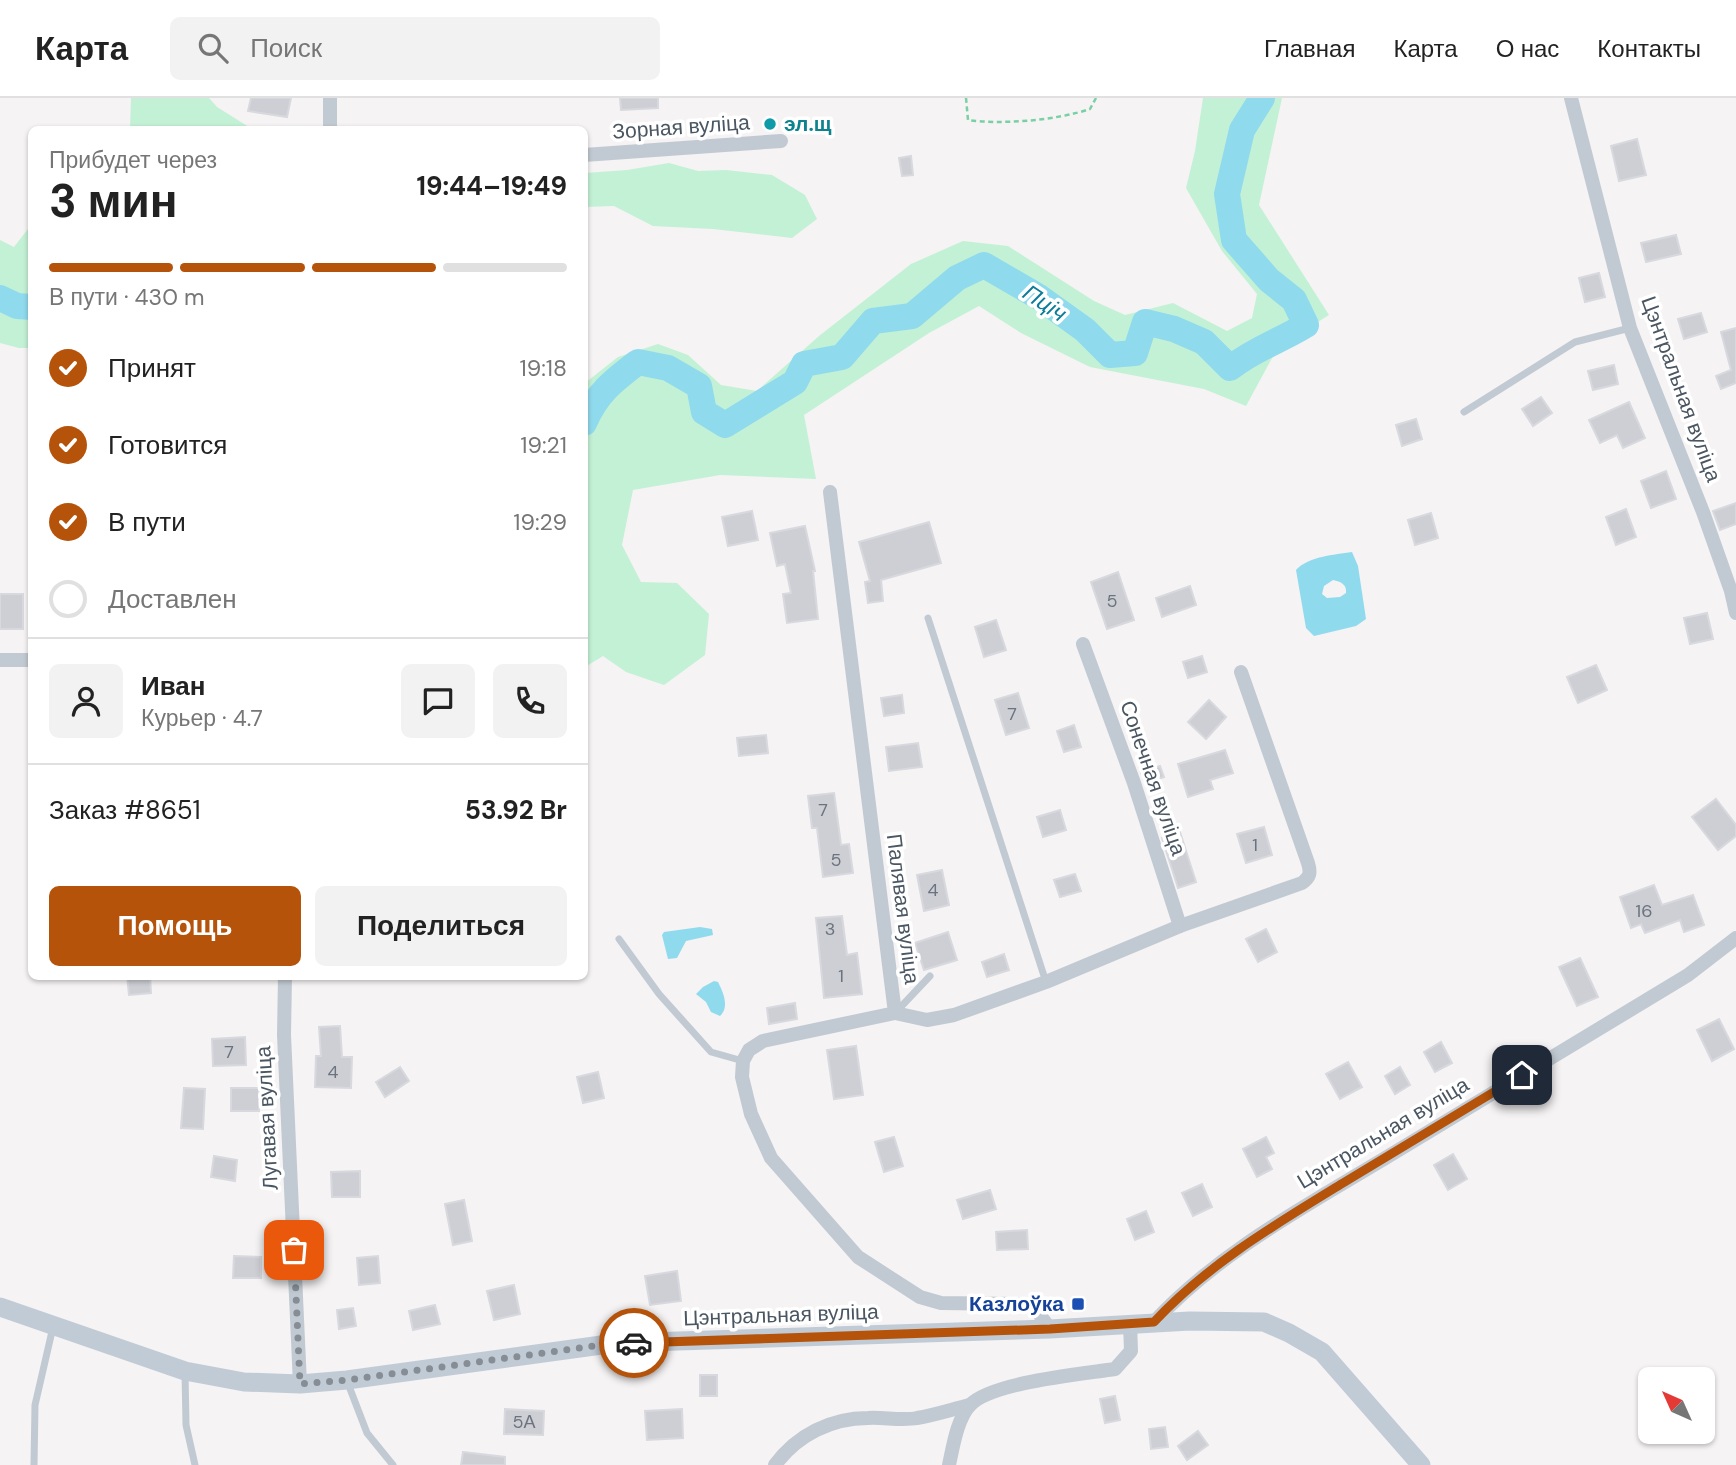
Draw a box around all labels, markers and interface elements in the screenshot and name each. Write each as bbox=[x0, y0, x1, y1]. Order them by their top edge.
search box bbox=[170, 17, 660, 80]
text: Карта bbox=[35, 27, 128, 70]
icon: search bbox=[194, 29, 232, 67]
text: Поиск bbox=[250, 31, 322, 65]
text: Главная bbox=[1264, 33, 1355, 64]
text: Карта bbox=[1393, 33, 1458, 64]
text: О нас bbox=[1496, 33, 1559, 64]
text: Контакты bbox=[1597, 33, 1701, 64]
street label: Зорная вуліца bbox=[611, 108, 751, 146]
place label: эл.щ bbox=[784, 110, 832, 138]
marker: эл.щ bbox=[762, 116, 778, 132]
text: Прибудет через bbox=[49, 145, 217, 175]
text: 19:44–19:49 bbox=[417, 169, 567, 203]
text: 3 мин bbox=[49, 171, 178, 231]
water label: Пціч bbox=[1017, 277, 1073, 329]
text: В пути · 430 m bbox=[49, 282, 204, 312]
street label: Цэнтральная вуліца bbox=[1634, 292, 1728, 486]
icon: check bbox=[49, 349, 87, 387]
text: Принят bbox=[108, 351, 196, 385]
text: 19:18 bbox=[520, 353, 567, 383]
icon: check bbox=[49, 426, 87, 464]
text: Готовится bbox=[108, 428, 227, 462]
text: 19:21 bbox=[520, 430, 567, 460]
icon: check bbox=[49, 503, 87, 541]
text: В пути bbox=[108, 505, 186, 539]
text: 19:29 bbox=[513, 507, 567, 537]
text: Доставлен bbox=[108, 582, 237, 616]
house number: 5 bbox=[1107, 589, 1117, 613]
button: person bbox=[49, 664, 123, 738]
button: chat bbox=[401, 664, 475, 738]
button: phone bbox=[493, 664, 567, 738]
text: Иван bbox=[141, 669, 206, 703]
street label: Сонечная вуліца bbox=[1113, 697, 1193, 859]
house number: 7 bbox=[1007, 702, 1017, 726]
text: Курьер · 4.7 bbox=[141, 703, 263, 733]
text: Заказ #8651 bbox=[49, 793, 201, 827]
text: 53.92 Br bbox=[465, 793, 567, 827]
house number: 7 bbox=[818, 798, 828, 822]
street label: Палявая вуліца bbox=[880, 832, 926, 986]
house number: 1 bbox=[1252, 833, 1258, 857]
house number: 5 bbox=[831, 848, 841, 872]
house number: 4 bbox=[928, 878, 939, 902]
button: Помощь bbox=[49, 886, 301, 966]
button: Поделиться bbox=[315, 886, 567, 966]
house number: 16 bbox=[1636, 899, 1652, 923]
house number: 3 bbox=[825, 917, 835, 941]
house number: 1 bbox=[838, 964, 844, 988]
house number: 7 bbox=[224, 1040, 234, 1064]
street label: Лугавая вуліца bbox=[249, 1045, 285, 1191]
pin bbox=[1492, 1045, 1552, 1105]
icon: home bbox=[1503, 1056, 1541, 1094]
house number: 4 bbox=[328, 1060, 339, 1084]
street label: Цэнтральная вуліца bbox=[1292, 1070, 1474, 1195]
pin bbox=[264, 1220, 324, 1280]
icon: bag bbox=[275, 1231, 313, 1269]
place label: Казлоўка bbox=[969, 1290, 1064, 1318]
marker: Казлоўка bbox=[1070, 1296, 1086, 1312]
street label: Цэнтральная вуліца bbox=[683, 1298, 880, 1332]
courier bbox=[599, 1308, 669, 1378]
icon: car bbox=[615, 1324, 653, 1362]
north arrow bbox=[1638, 1367, 1715, 1444]
map controls bbox=[1638, 1367, 1715, 1444]
house number: 5А bbox=[513, 1410, 536, 1434]

